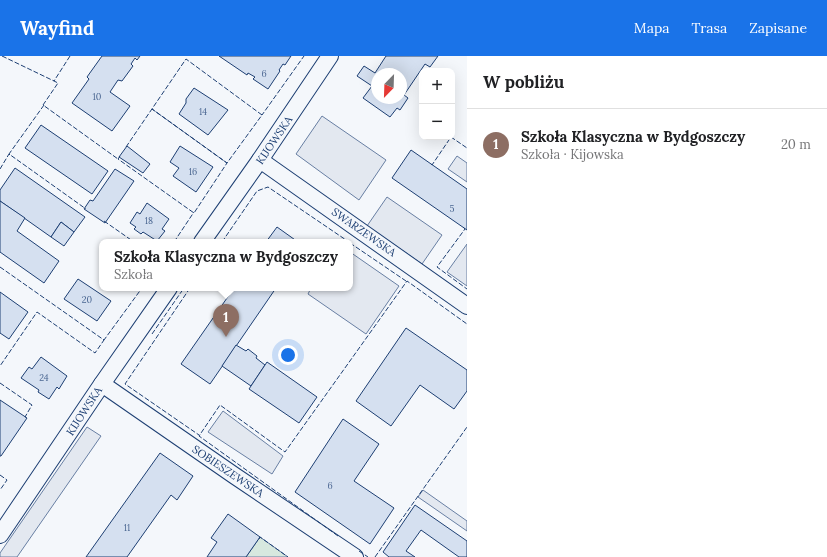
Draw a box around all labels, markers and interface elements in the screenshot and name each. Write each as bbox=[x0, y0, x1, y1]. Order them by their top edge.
text: Wayfind bbox=[20, 16, 94, 40]
text: Mapa bbox=[634, 19, 669, 37]
text: Trasa bbox=[691, 19, 727, 37]
text: Zapisane bbox=[749, 19, 807, 37]
house number: 6 bbox=[261, 68, 267, 79]
north arrow bbox=[371, 68, 407, 104]
map controls bbox=[419, 68, 455, 140]
button: + bbox=[419, 68, 455, 104]
text: W pobliżu bbox=[483, 71, 564, 93]
house number: 10 bbox=[93, 91, 102, 102]
button: − bbox=[419, 104, 455, 140]
house number: 14 bbox=[199, 106, 207, 117]
street label: KIJOWSKA bbox=[253, 112, 296, 167]
text: Szkoła Klasyczna w Bydgoszczy bbox=[521, 127, 745, 146]
text: 1 bbox=[493, 136, 499, 153]
text: 20 m bbox=[781, 136, 811, 153]
text: Szkoła · Kijowska bbox=[521, 146, 624, 163]
house number: 16 bbox=[189, 166, 197, 177]
house number: 5 bbox=[450, 203, 455, 214]
street label: SWARZEWSKA bbox=[329, 205, 400, 260]
house number: 18 bbox=[145, 215, 153, 226]
popup bbox=[99, 239, 353, 291]
text: Szkoła Klasyczna w Bydgoszczy bbox=[114, 247, 338, 266]
text: Szkoła bbox=[114, 266, 153, 283]
house number: 20 bbox=[82, 294, 93, 305]
pin: 1 bbox=[213, 304, 239, 337]
your location bbox=[278, 345, 298, 365]
house number: 24 bbox=[39, 372, 49, 383]
street label: KIJOWSKA bbox=[63, 383, 106, 438]
street label: SOBIESZEWSKA bbox=[189, 442, 267, 501]
house number: 6 bbox=[327, 480, 333, 491]
house number: 11 bbox=[124, 522, 130, 533]

